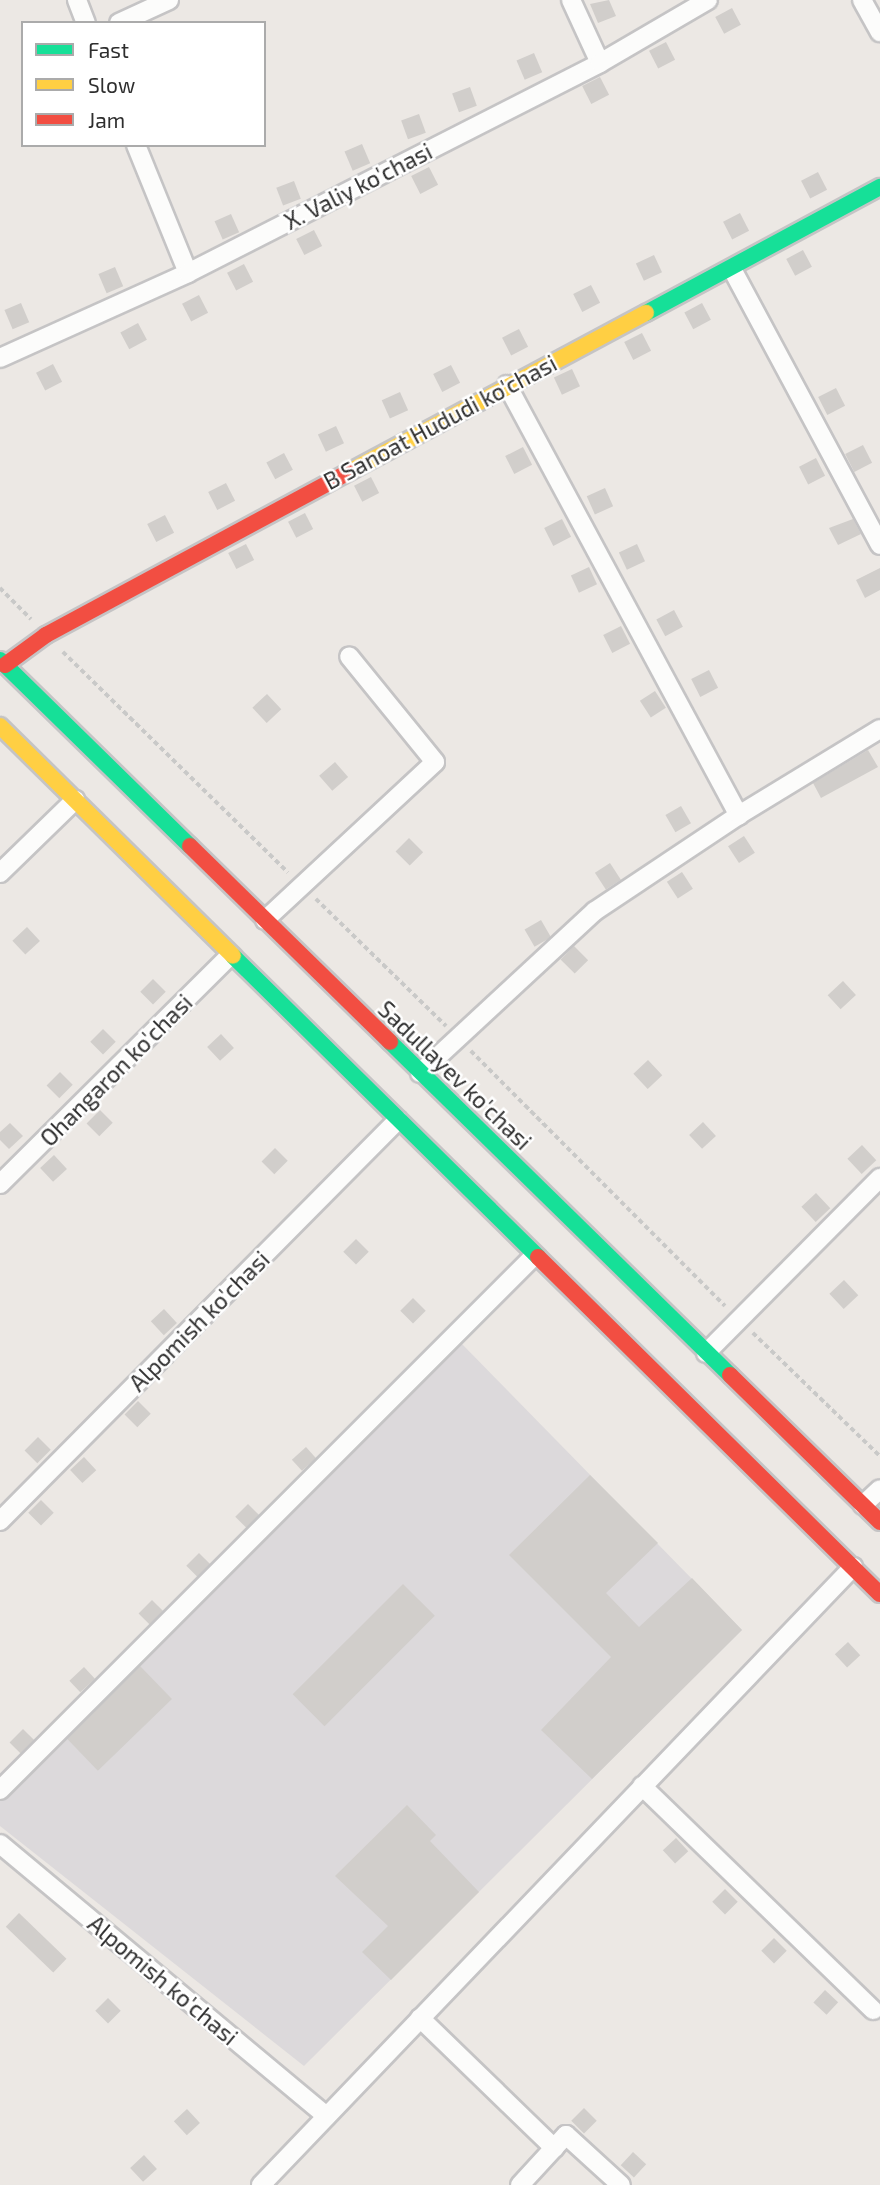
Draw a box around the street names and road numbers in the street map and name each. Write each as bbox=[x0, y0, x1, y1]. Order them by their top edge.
street label: X. Valiy ko'chasi bbox=[279, 137, 437, 235]
street label: B Sanoat Hududi ko'chasi bbox=[319, 349, 561, 495]
street label: Ohangaron ko'chasi bbox=[34, 988, 198, 1152]
street label: Sadullayev ko'chasi bbox=[372, 995, 538, 1155]
street label: Alpomish ko'chasi bbox=[123, 1245, 275, 1397]
street label: Alpomish ko'chasi bbox=[83, 1909, 243, 2051]

